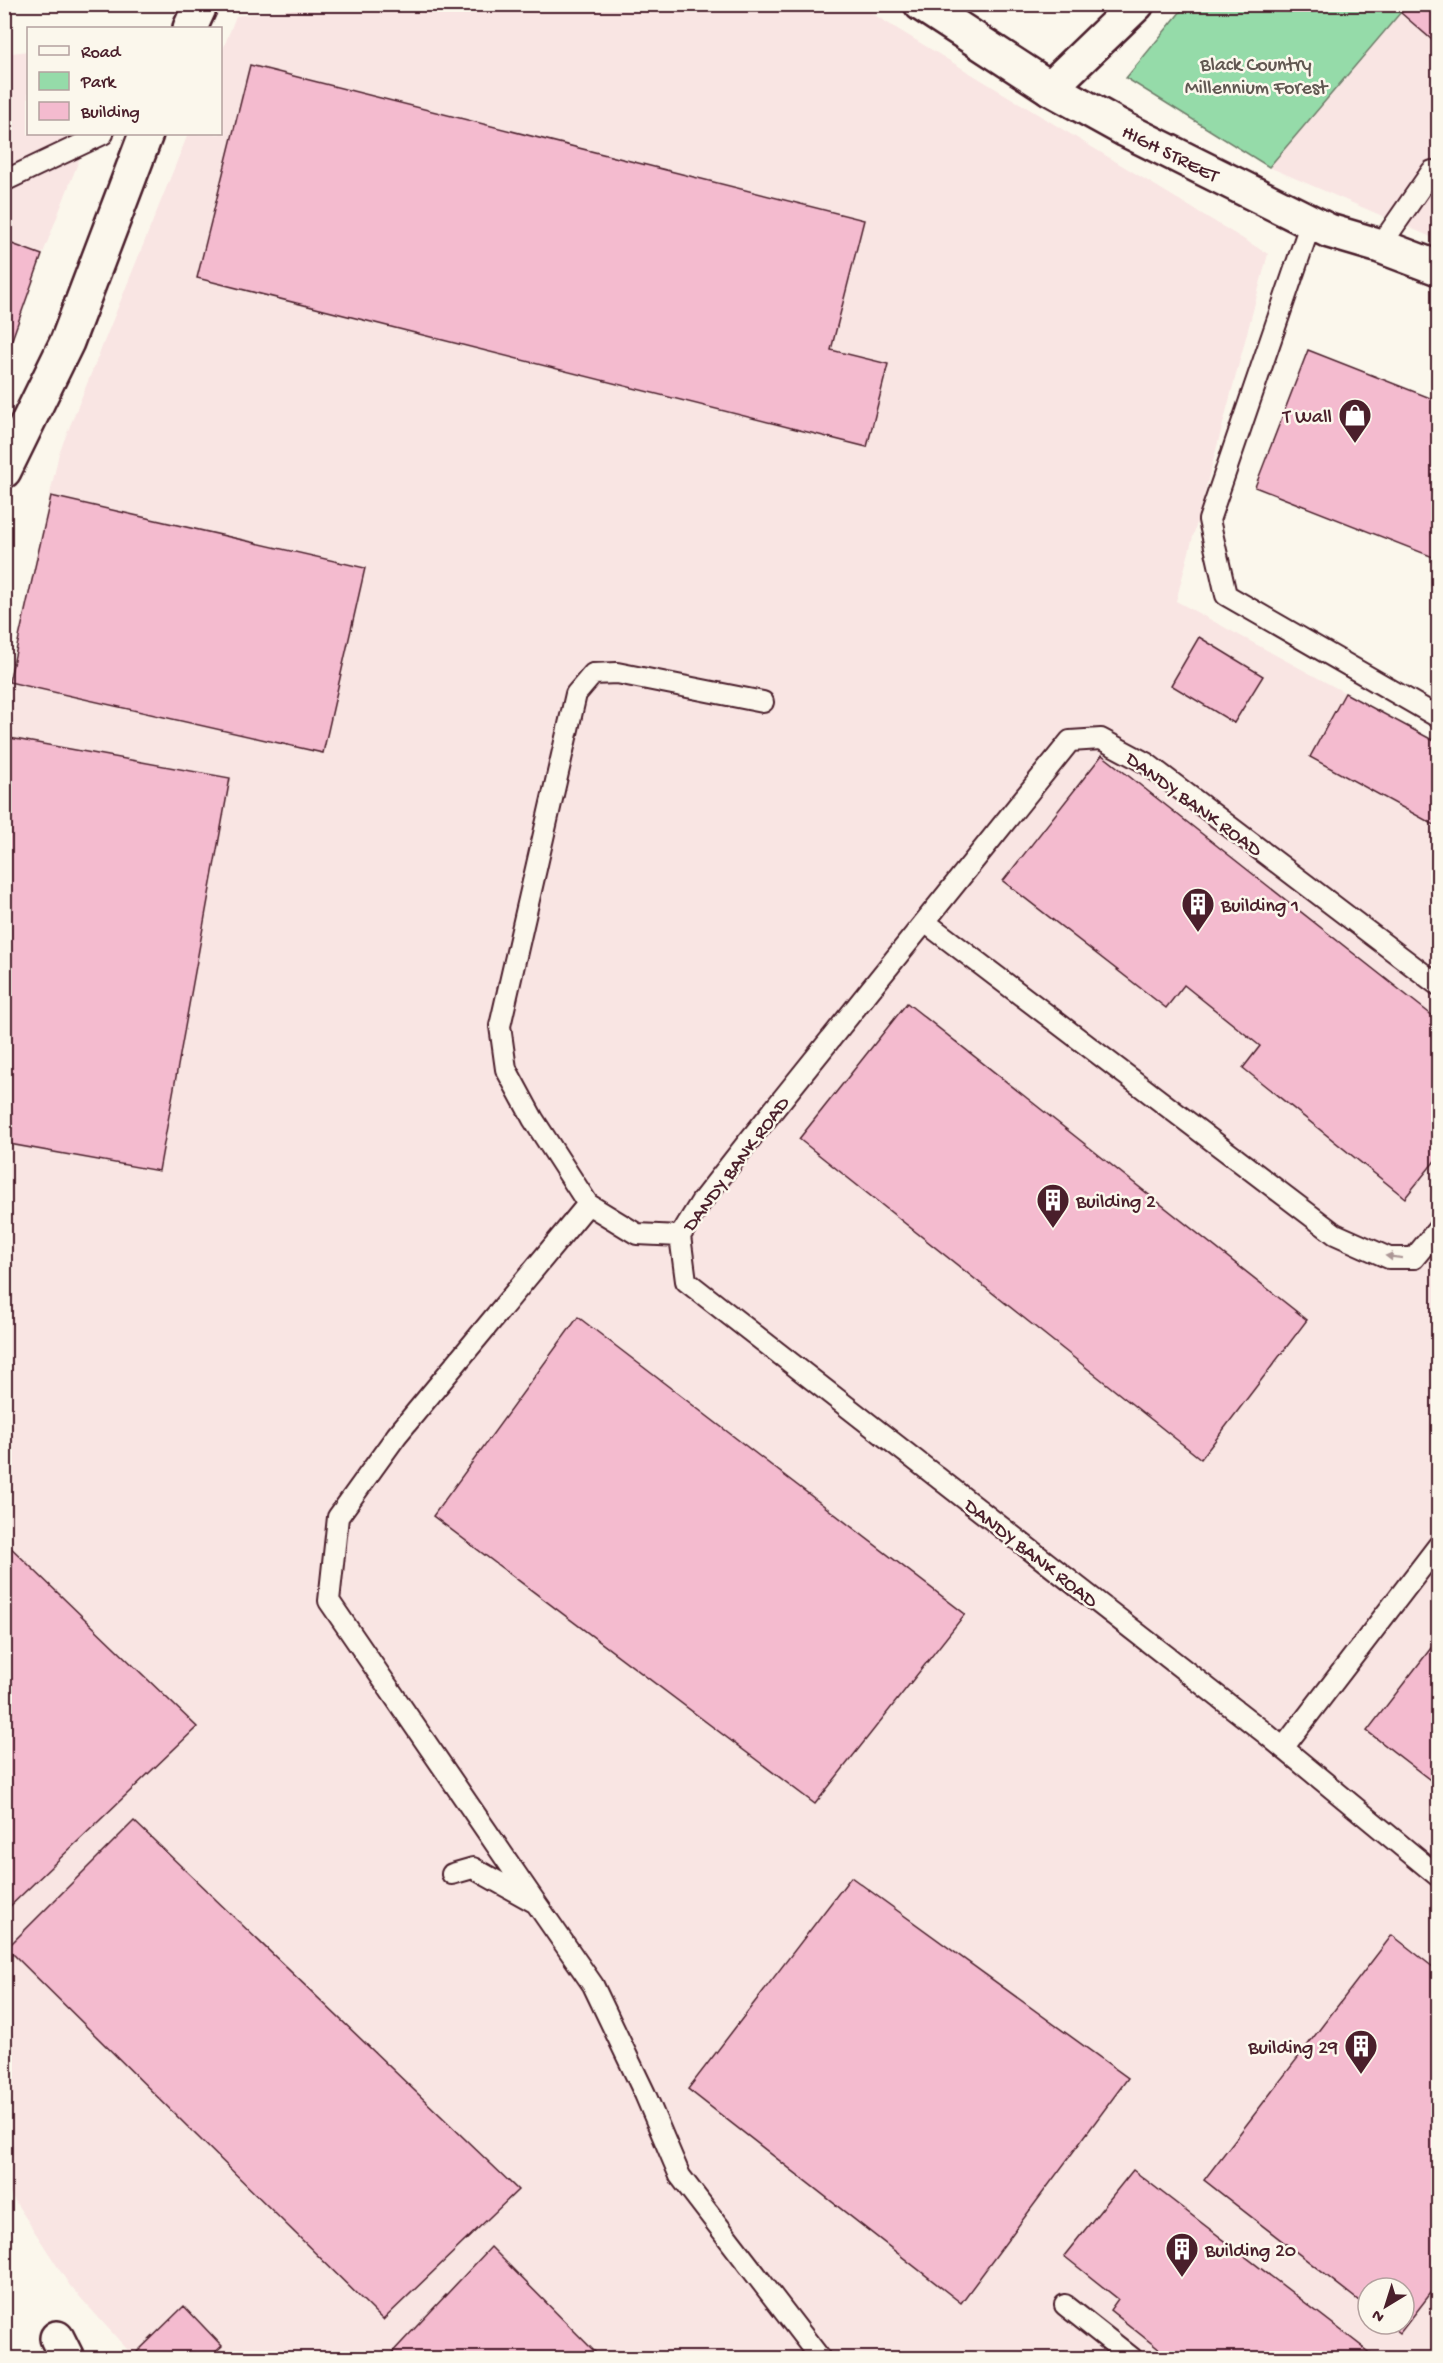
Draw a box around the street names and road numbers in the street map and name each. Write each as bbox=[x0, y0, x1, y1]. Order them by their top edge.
street label: HIGH STREET bbox=[1117, 122, 1223, 190]
street label: DANDY BANK ROAD bbox=[1119, 747, 1266, 864]
street label: DANDY BANK ROAD bbox=[678, 1092, 797, 1239]
street label: DANDY BANK ROAD bbox=[957, 1494, 1102, 1615]

